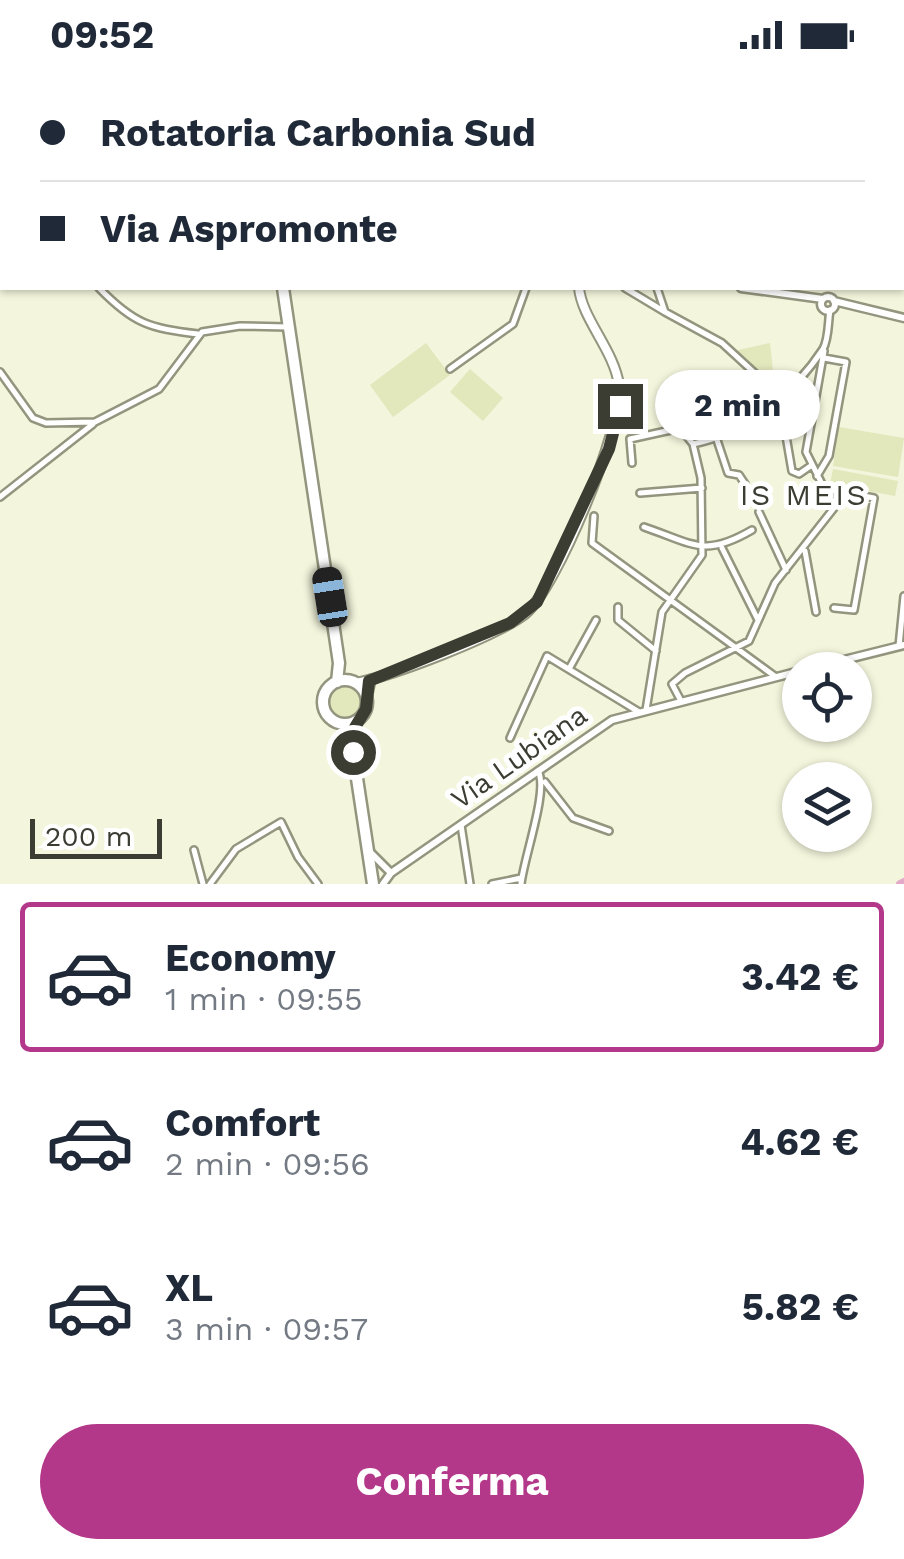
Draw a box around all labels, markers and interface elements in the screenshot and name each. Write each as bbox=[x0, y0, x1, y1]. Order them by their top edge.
text: 09:52 bbox=[50, 13, 154, 57]
text: Rotatoria Carbonia Sud bbox=[100, 111, 536, 155]
text: Via Aspromonte bbox=[100, 207, 398, 251]
callout: 2 min bbox=[655, 371, 820, 441]
route end bbox=[598, 384, 643, 429]
text: 2 min bbox=[694, 386, 781, 424]
district label: IS MEIS bbox=[740, 477, 868, 512]
car bbox=[310, 565, 350, 629]
map controls bbox=[782, 652, 872, 852]
button: locate bbox=[782, 652, 872, 742]
street label: Via Lubiana bbox=[445, 698, 593, 816]
route start bbox=[331, 730, 376, 775]
button: layers bbox=[782, 762, 872, 852]
scale bar bbox=[30, 814, 162, 858]
text: 200 m bbox=[45, 820, 132, 853]
icon: car bbox=[45, 932, 135, 1022]
text: Economy bbox=[165, 936, 336, 980]
text: 3.42 € bbox=[741, 955, 859, 999]
text: 1 min · 09:55 bbox=[165, 980, 363, 1018]
icon: car bbox=[45, 1097, 135, 1187]
text: Comfort bbox=[165, 1101, 320, 1145]
text: 4.62 € bbox=[740, 1120, 859, 1164]
text: 2 min · 09:56 bbox=[165, 1145, 370, 1183]
icon: car bbox=[45, 1262, 135, 1352]
text: XL bbox=[165, 1266, 213, 1310]
text: 5.82 € bbox=[742, 1285, 859, 1329]
text: 3 min · 09:57 bbox=[165, 1310, 368, 1348]
button: Conferma bbox=[40, 1424, 864, 1539]

